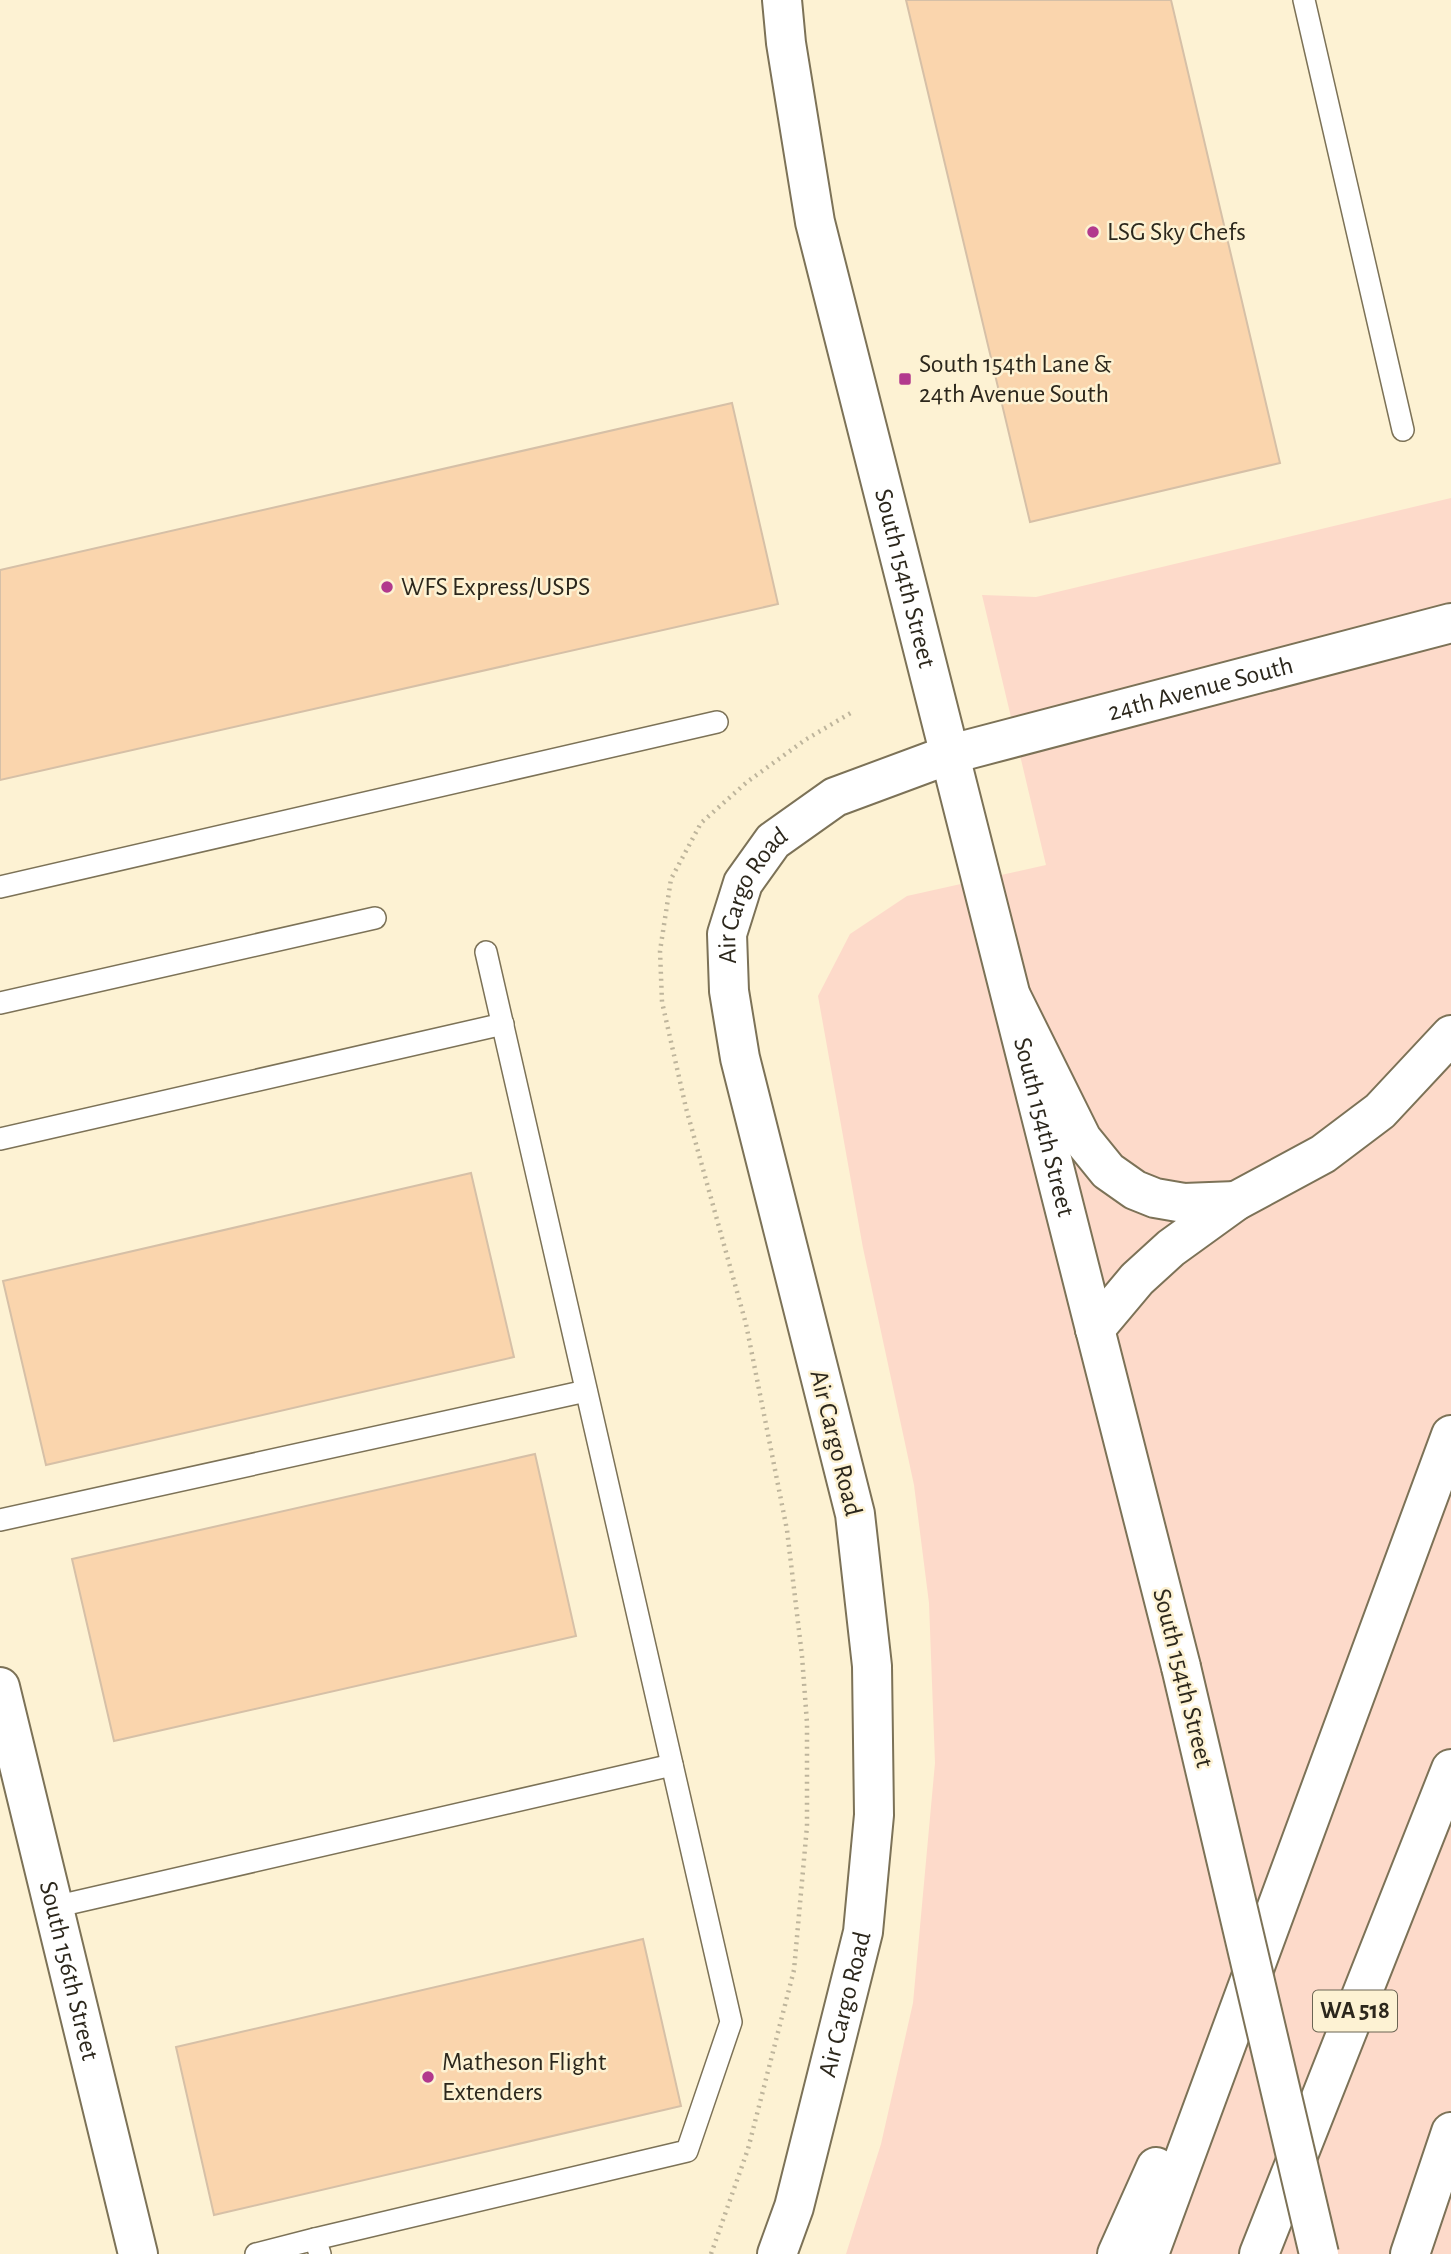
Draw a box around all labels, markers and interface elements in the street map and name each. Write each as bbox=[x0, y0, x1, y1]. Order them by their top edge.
place label: LSG Sky Chefs bbox=[1107, 219, 1246, 245]
marker: LSG Sky Chefs bbox=[1085, 224, 1101, 240]
place label: South 154th Lane & 24th Avenue South bbox=[919, 351, 1112, 407]
marker: South 154th Lane & 24th Avenue South bbox=[897, 371, 913, 387]
street label: South 154th Street bbox=[870, 486, 940, 670]
place label: WFS Express/USPS bbox=[401, 574, 590, 600]
marker: WFS Express/USPS bbox=[379, 579, 395, 595]
street label: 24th Avenue South bbox=[1105, 652, 1296, 725]
street label: Air Cargo Road bbox=[714, 822, 792, 964]
street label: South 154th Street bbox=[1009, 1035, 1079, 1219]
street label: Air Cargo Road bbox=[805, 1368, 867, 1518]
street label: South 154th Street bbox=[1148, 1586, 1218, 1770]
street label: South 156th Street bbox=[35, 1879, 103, 2063]
street label: Air Cargo Road bbox=[814, 1929, 876, 2080]
road number: WA 518 bbox=[1313, 1990, 1397, 2032]
place label: Matheson Flight Extenders bbox=[442, 2049, 606, 2105]
marker: Matheson Flight Extenders bbox=[420, 2069, 436, 2085]

